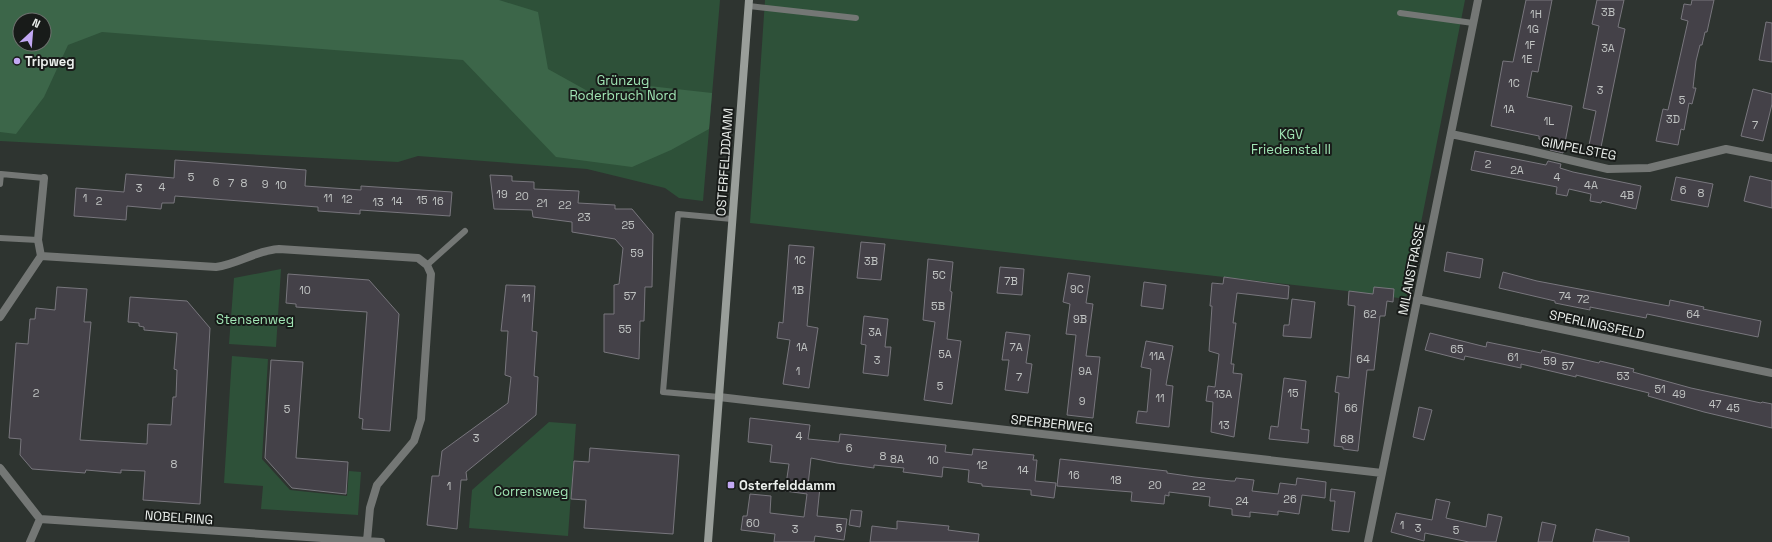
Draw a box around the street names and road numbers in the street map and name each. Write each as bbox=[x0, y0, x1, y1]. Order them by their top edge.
street label: OSTERFELDDAMM bbox=[712, 107, 737, 217]
street label: GIMPELSTEG bbox=[1540, 133, 1618, 164]
street label: MILANSTRASSE bbox=[1394, 222, 1429, 316]
street label: SPERLINGSFELD bbox=[1548, 306, 1646, 343]
street label: SPERBERWEG bbox=[1010, 411, 1094, 436]
street label: NOBELRING bbox=[144, 507, 214, 528]

